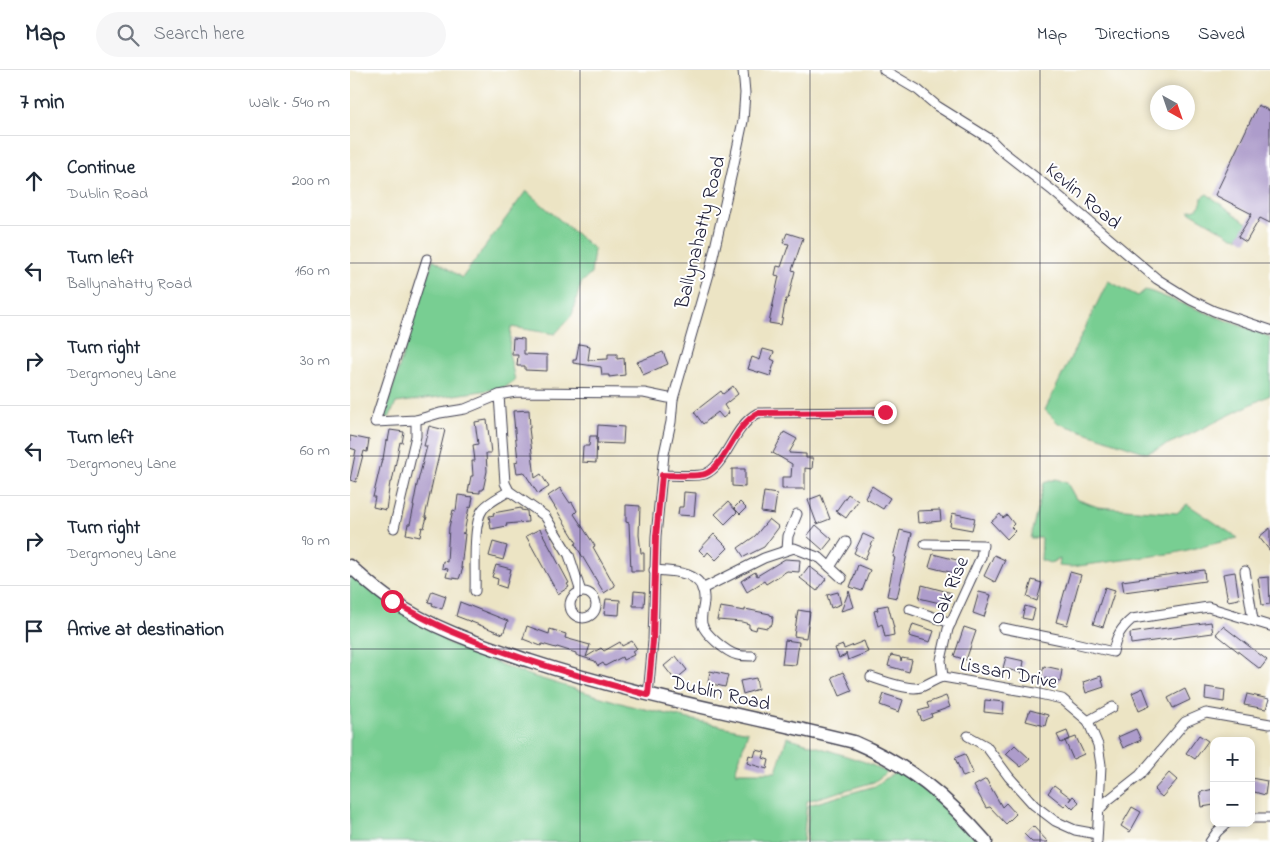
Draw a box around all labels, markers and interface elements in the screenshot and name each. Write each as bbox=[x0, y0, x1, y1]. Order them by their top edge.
search box bbox=[96, 12, 446, 57]
text: Map bbox=[25, 17, 66, 52]
icon: search bbox=[114, 21, 142, 49]
text: Search here bbox=[154, 21, 245, 48]
text: Map bbox=[1037, 22, 1067, 48]
text: Directions bbox=[1095, 22, 1170, 48]
text: Saved bbox=[1198, 22, 1245, 48]
north arrow bbox=[1150, 85, 1195, 130]
text: 7 min bbox=[20, 88, 64, 118]
text: Walk · 540 m bbox=[249, 91, 330, 115]
street label: Ballynahatty Road bbox=[668, 153, 734, 313]
text: Continue bbox=[67, 155, 135, 182]
street label: Kevlin Road bbox=[1038, 156, 1127, 237]
icon: ahead bbox=[20, 167, 48, 195]
text: 200 m bbox=[292, 169, 330, 193]
text: Dublin Road bbox=[67, 182, 148, 206]
text: Turn left bbox=[67, 245, 134, 272]
icon: left bbox=[20, 257, 48, 285]
text: 160 m bbox=[295, 259, 330, 283]
text: Ballynahatty Road bbox=[67, 272, 192, 296]
text: Turn right bbox=[67, 335, 140, 362]
icon: right bbox=[20, 347, 48, 375]
text: 30 m bbox=[300, 349, 330, 373]
text: Dergmoney Lane bbox=[67, 362, 176, 386]
route end bbox=[874, 401, 897, 424]
text: Turn left bbox=[67, 425, 134, 452]
icon: left bbox=[20, 437, 48, 465]
text: 60 m bbox=[300, 439, 330, 463]
text: Dergmoney Lane bbox=[67, 452, 176, 476]
text: Turn right bbox=[67, 515, 140, 542]
icon: right bbox=[20, 527, 48, 555]
text: 90 m bbox=[302, 529, 330, 553]
text: Dergmoney Lane bbox=[67, 542, 176, 566]
street label: Oak Rise bbox=[923, 552, 978, 630]
route start bbox=[381, 590, 404, 613]
icon: arrive bbox=[20, 617, 48, 645]
text: Arrive at destination bbox=[67, 617, 224, 644]
street label: Lissan Drive bbox=[957, 651, 1060, 698]
street label: Dublin Road bbox=[667, 669, 773, 720]
map controls bbox=[1210, 737, 1255, 827]
button: + bbox=[1210, 737, 1255, 782]
button: − bbox=[1210, 782, 1255, 827]

